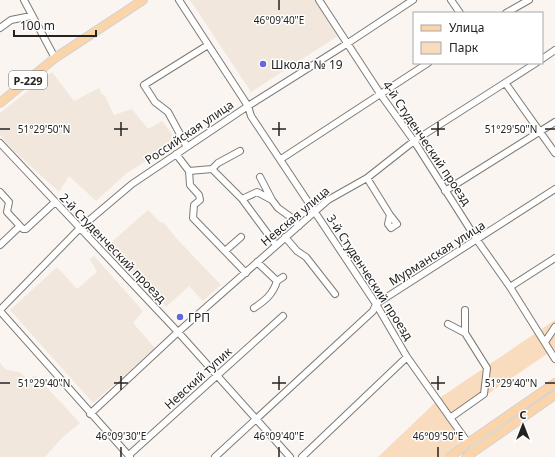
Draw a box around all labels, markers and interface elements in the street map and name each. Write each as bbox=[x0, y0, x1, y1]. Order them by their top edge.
scale bar bbox=[14, 12, 96, 38]
legend bbox=[413, 12, 543, 64]
text: 46°09'40"E bbox=[254, 13, 304, 27]
text: 100 m bbox=[20, 17, 55, 34]
text: Улица bbox=[449, 19, 484, 36]
text: Парк bbox=[449, 39, 479, 56]
place label: Школа № 19 bbox=[271, 56, 343, 73]
marker: Школа № 19 bbox=[258, 59, 268, 69]
road number: Р-229 bbox=[9, 71, 47, 89]
street label: 4-й Студенческий проезд bbox=[379, 77, 475, 209]
street label: Российская улица bbox=[141, 96, 237, 168]
text: 51°29'50"N bbox=[18, 122, 70, 136]
text: 51°29'50"N bbox=[485, 122, 537, 136]
street label: Невская улица bbox=[257, 182, 333, 250]
street label: 2-й Студенческий проезд bbox=[56, 189, 171, 307]
street label: 3-й Студенческий проезд bbox=[323, 211, 417, 344]
street label: Мурманская улица bbox=[386, 217, 488, 289]
place label: ГРП bbox=[188, 309, 210, 326]
marker: ГРП bbox=[175, 312, 185, 322]
street label: Невский тупик bbox=[161, 343, 236, 413]
text: 51°29'40"N bbox=[18, 376, 70, 390]
text: 51°29'40"N bbox=[485, 376, 537, 390]
north arrow bbox=[503, 405, 543, 445]
text: С bbox=[519, 407, 527, 422]
text: 46°09'30"E bbox=[96, 429, 146, 443]
text: 46°09'40"E bbox=[254, 429, 304, 443]
text: 46°09'50"E bbox=[413, 429, 463, 443]

